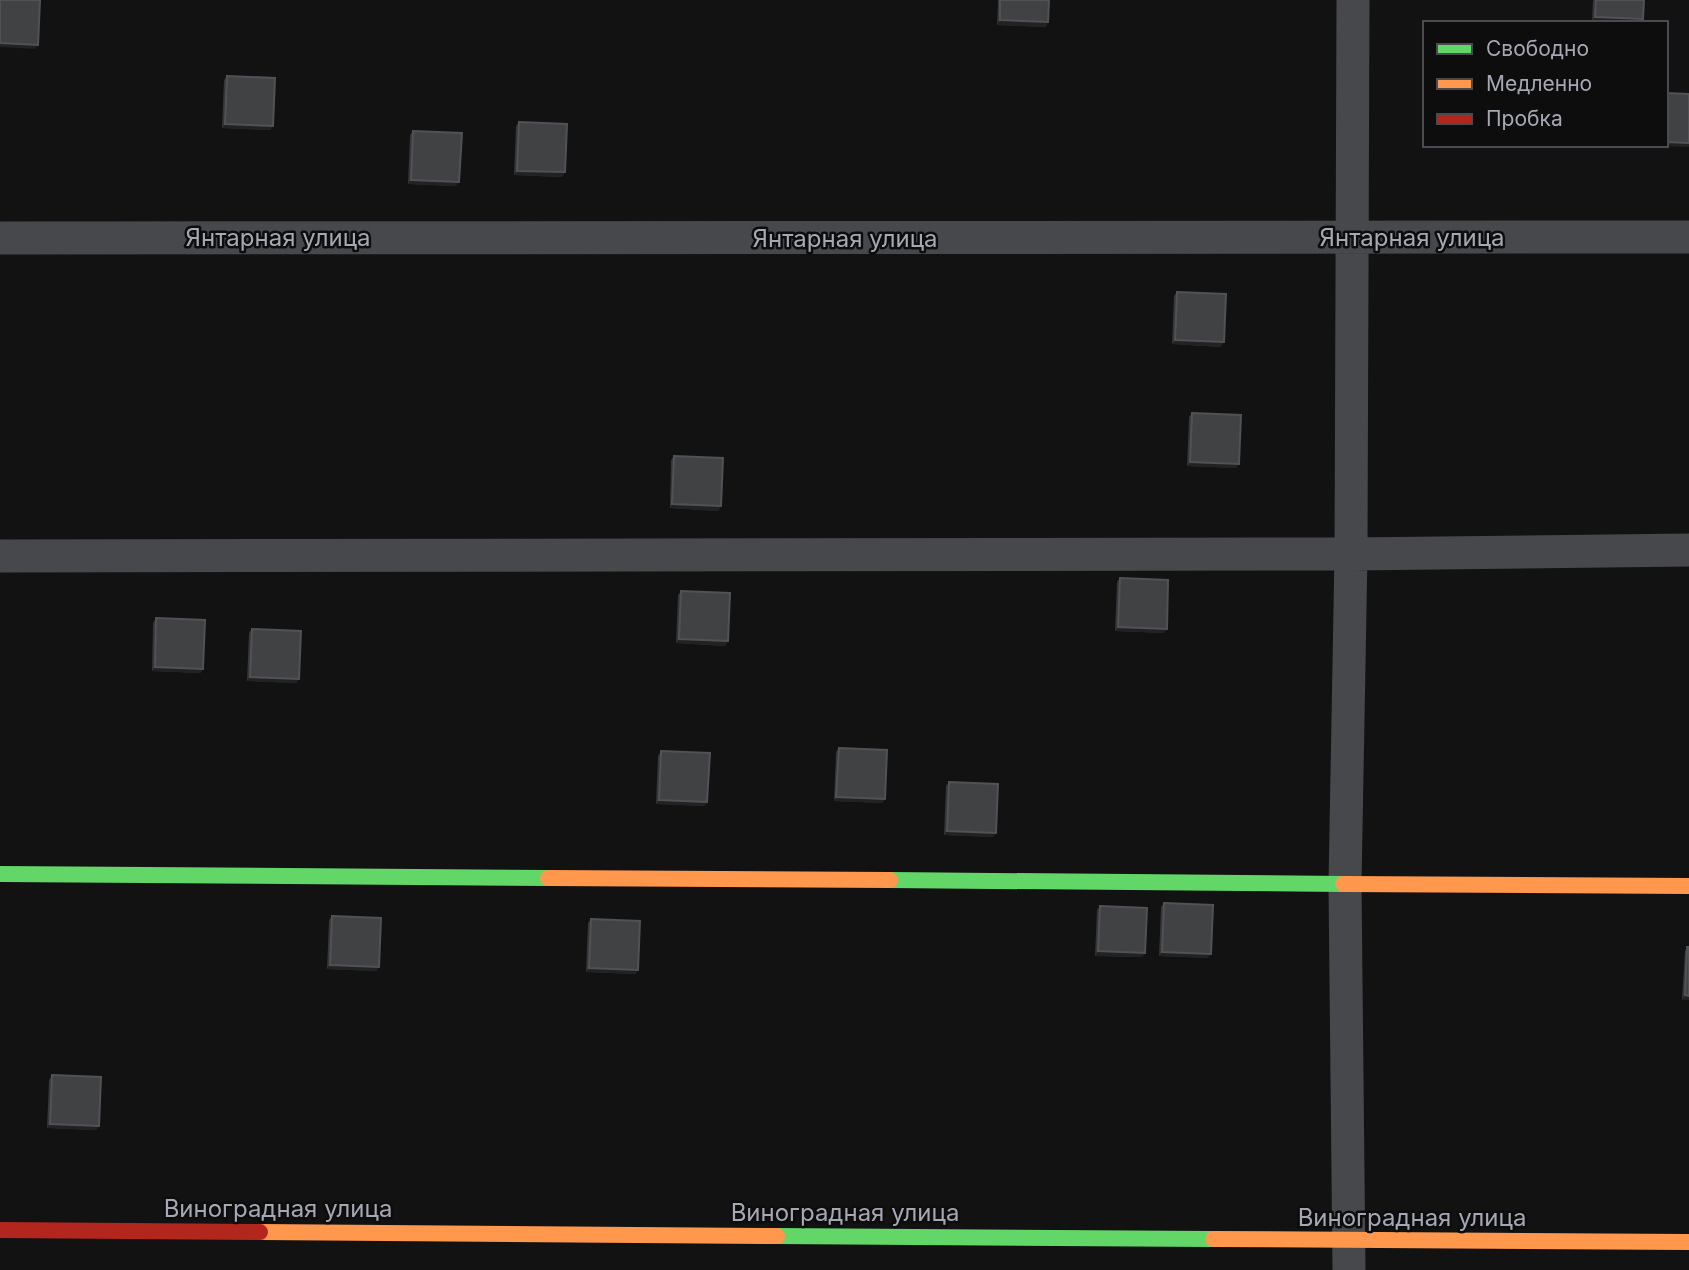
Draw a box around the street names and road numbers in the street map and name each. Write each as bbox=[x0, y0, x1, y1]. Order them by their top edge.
street label: Янтарная улица bbox=[186, 223, 370, 252]
street label: Янтарная улица bbox=[1320, 223, 1504, 252]
street label: Янтарная улица bbox=[753, 224, 937, 253]
street label: Виноградная улица bbox=[164, 1194, 392, 1223]
street label: Виноградная улица bbox=[731, 1198, 959, 1227]
street label: Виноградная улица bbox=[1298, 1203, 1526, 1232]

